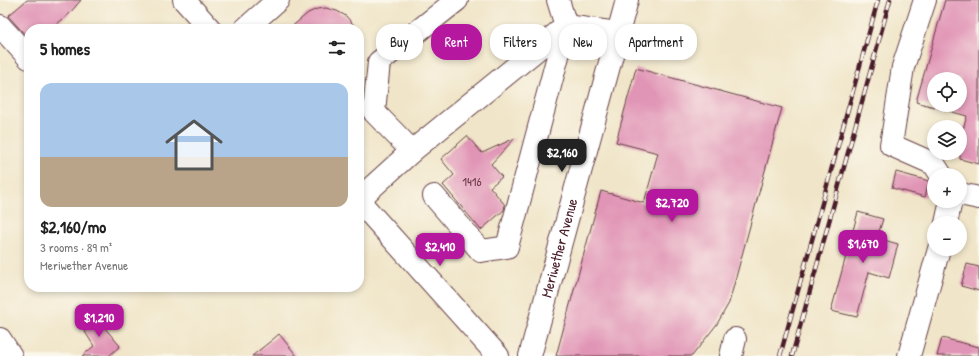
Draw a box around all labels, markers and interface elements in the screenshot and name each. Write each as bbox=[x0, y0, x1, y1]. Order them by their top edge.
chip: Buy bbox=[376, 24, 423, 60]
chip: Rent bbox=[431, 24, 482, 60]
chip: Filters bbox=[490, 24, 551, 60]
chip: New bbox=[559, 24, 607, 60]
chip: Apartment bbox=[615, 24, 697, 60]
text: 5 homes bbox=[40, 37, 90, 60]
icon: filters bbox=[326, 37, 348, 59]
map controls bbox=[927, 72, 967, 256]
button: locate bbox=[927, 72, 967, 112]
icon: home bbox=[158, 109, 230, 181]
button: layers bbox=[927, 120, 967, 160]
pin: $2,160 bbox=[529, 139, 595, 173]
text: $2,160 bbox=[546, 143, 578, 161]
button: + bbox=[927, 168, 967, 208]
house number: 1416 bbox=[462, 172, 482, 190]
pin: $2,720 bbox=[639, 189, 705, 223]
text: $2,720 bbox=[655, 193, 689, 211]
street label: Meriwether Avenue bbox=[535, 196, 582, 300]
text: $2,160/mo bbox=[40, 215, 106, 238]
button: − bbox=[927, 216, 967, 256]
pin: $1,670 bbox=[830, 230, 896, 264]
pin: $2,410 bbox=[407, 233, 473, 267]
text: $1,670 bbox=[847, 234, 879, 252]
text: $2,410 bbox=[425, 237, 455, 255]
text: 3 rooms · 89 m² bbox=[40, 238, 112, 256]
text: Meriwether Avenue bbox=[40, 256, 128, 274]
pin: $1,210 bbox=[66, 304, 132, 338]
text: $1,210 bbox=[84, 308, 114, 326]

